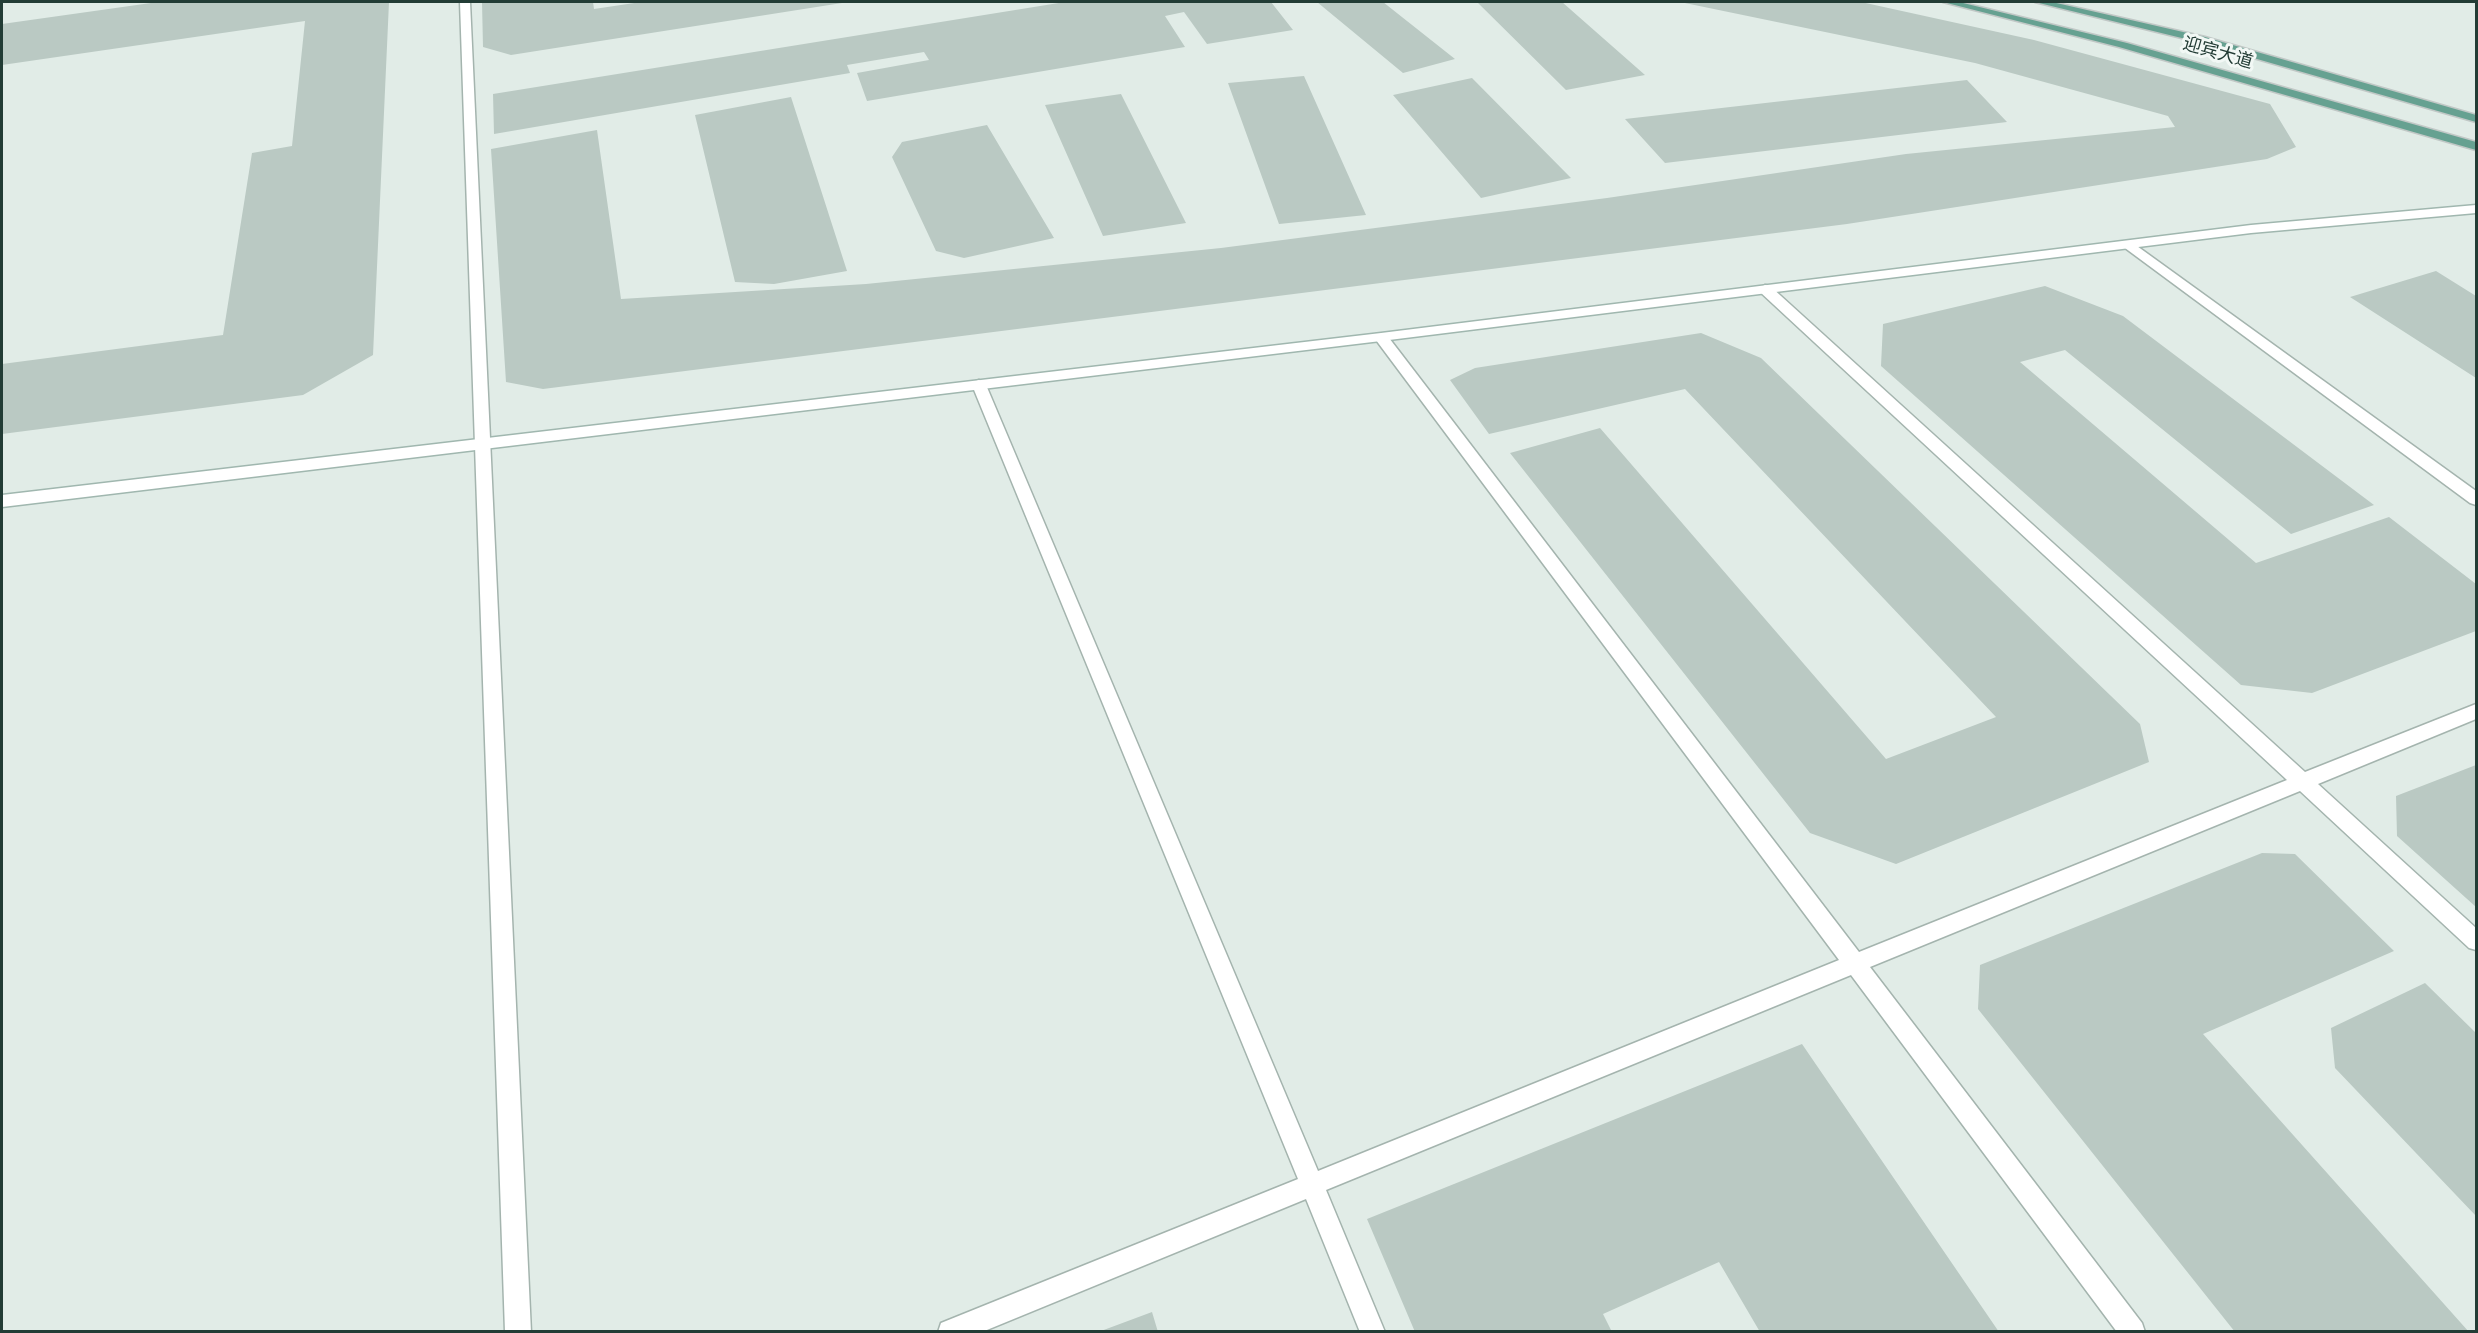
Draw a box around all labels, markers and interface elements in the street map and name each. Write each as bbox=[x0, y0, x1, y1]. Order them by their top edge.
street label: 迎宾大道 bbox=[2180, 33, 2256, 73]

